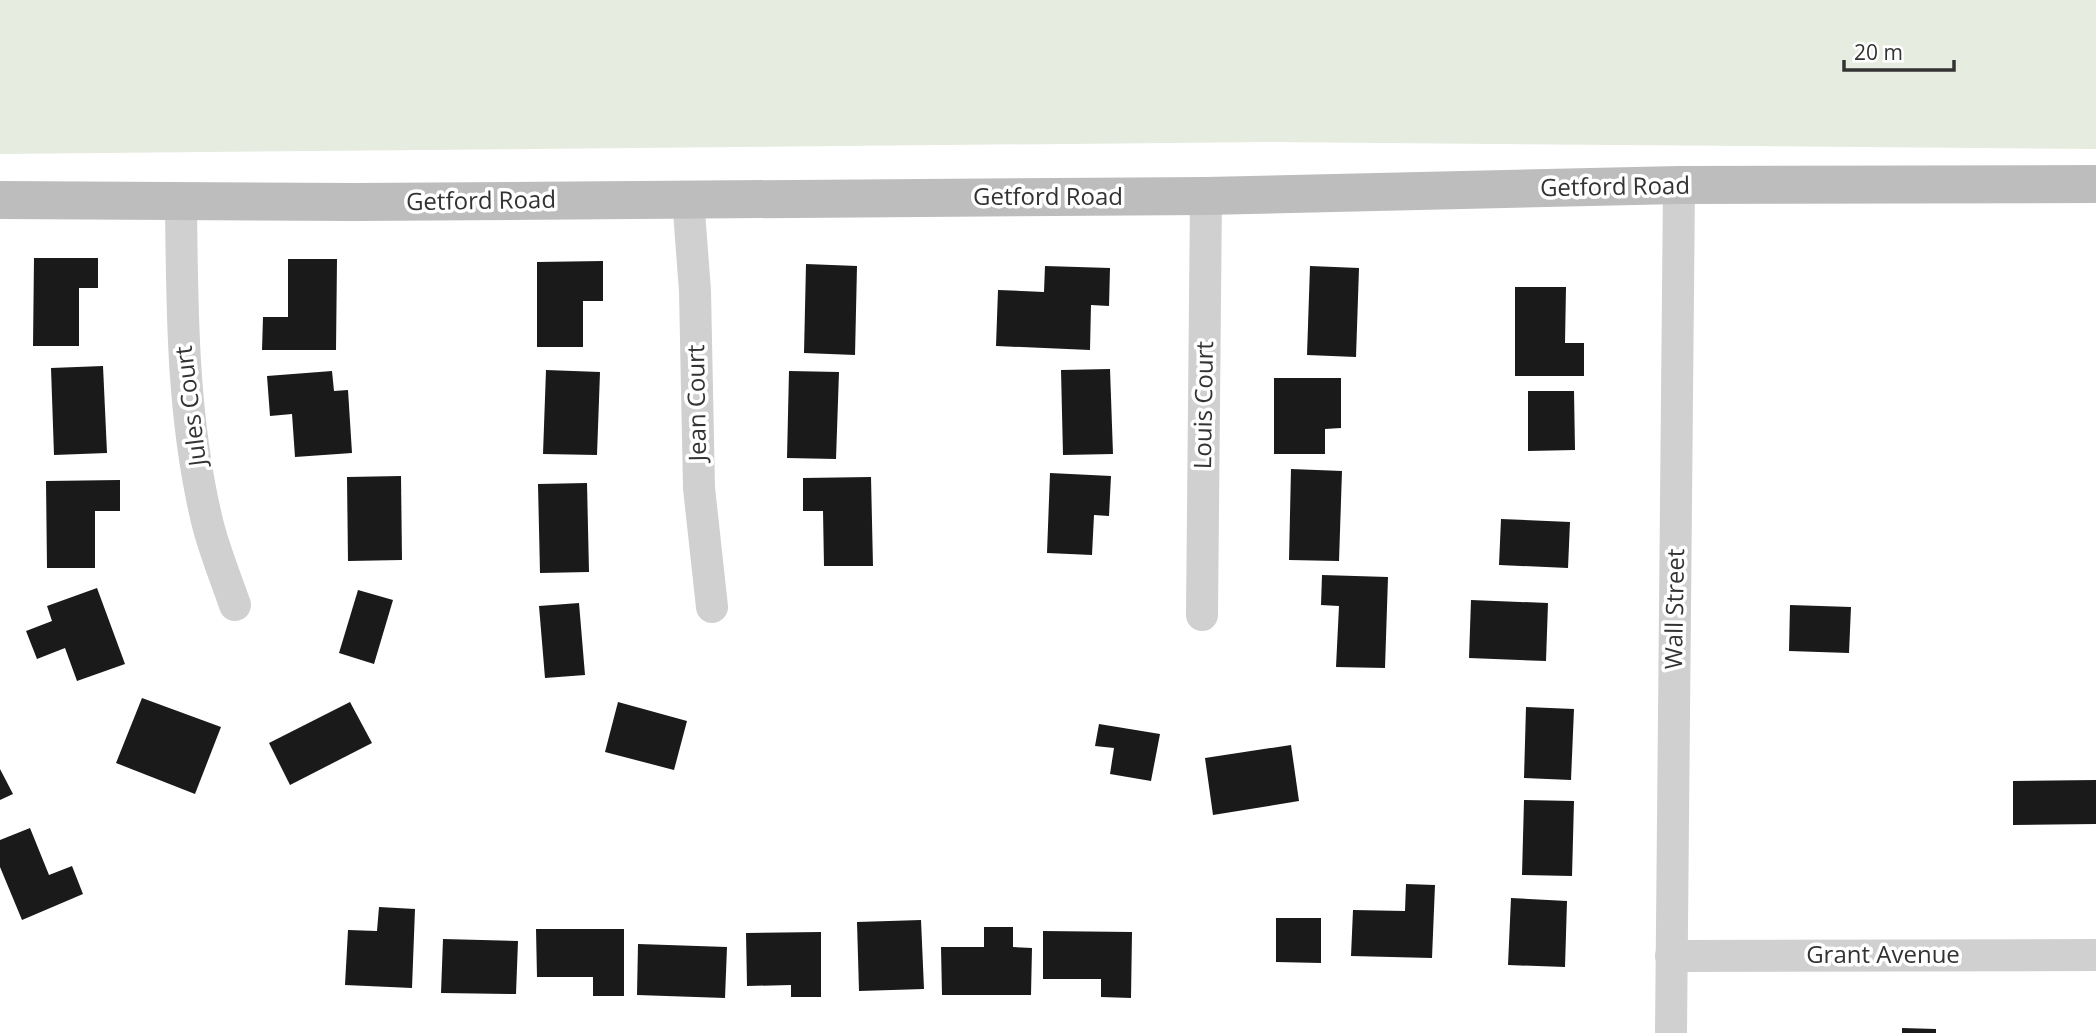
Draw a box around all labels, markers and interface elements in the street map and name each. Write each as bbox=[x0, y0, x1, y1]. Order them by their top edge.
scale bar bbox=[1844, 28, 1954, 72]
text: 20 m bbox=[1854, 38, 1903, 66]
street label: Getford Road bbox=[1540, 168, 1690, 203]
street label: Getford Road bbox=[973, 179, 1123, 212]
street label: Getford Road bbox=[406, 182, 556, 217]
street label: Louis Court bbox=[1185, 341, 1220, 469]
street label: Jules Court bbox=[166, 344, 214, 470]
street label: Jean Court bbox=[678, 344, 713, 464]
street label: Wall Street bbox=[1656, 548, 1691, 670]
street label: Grant Avenue bbox=[1806, 937, 1960, 970]

